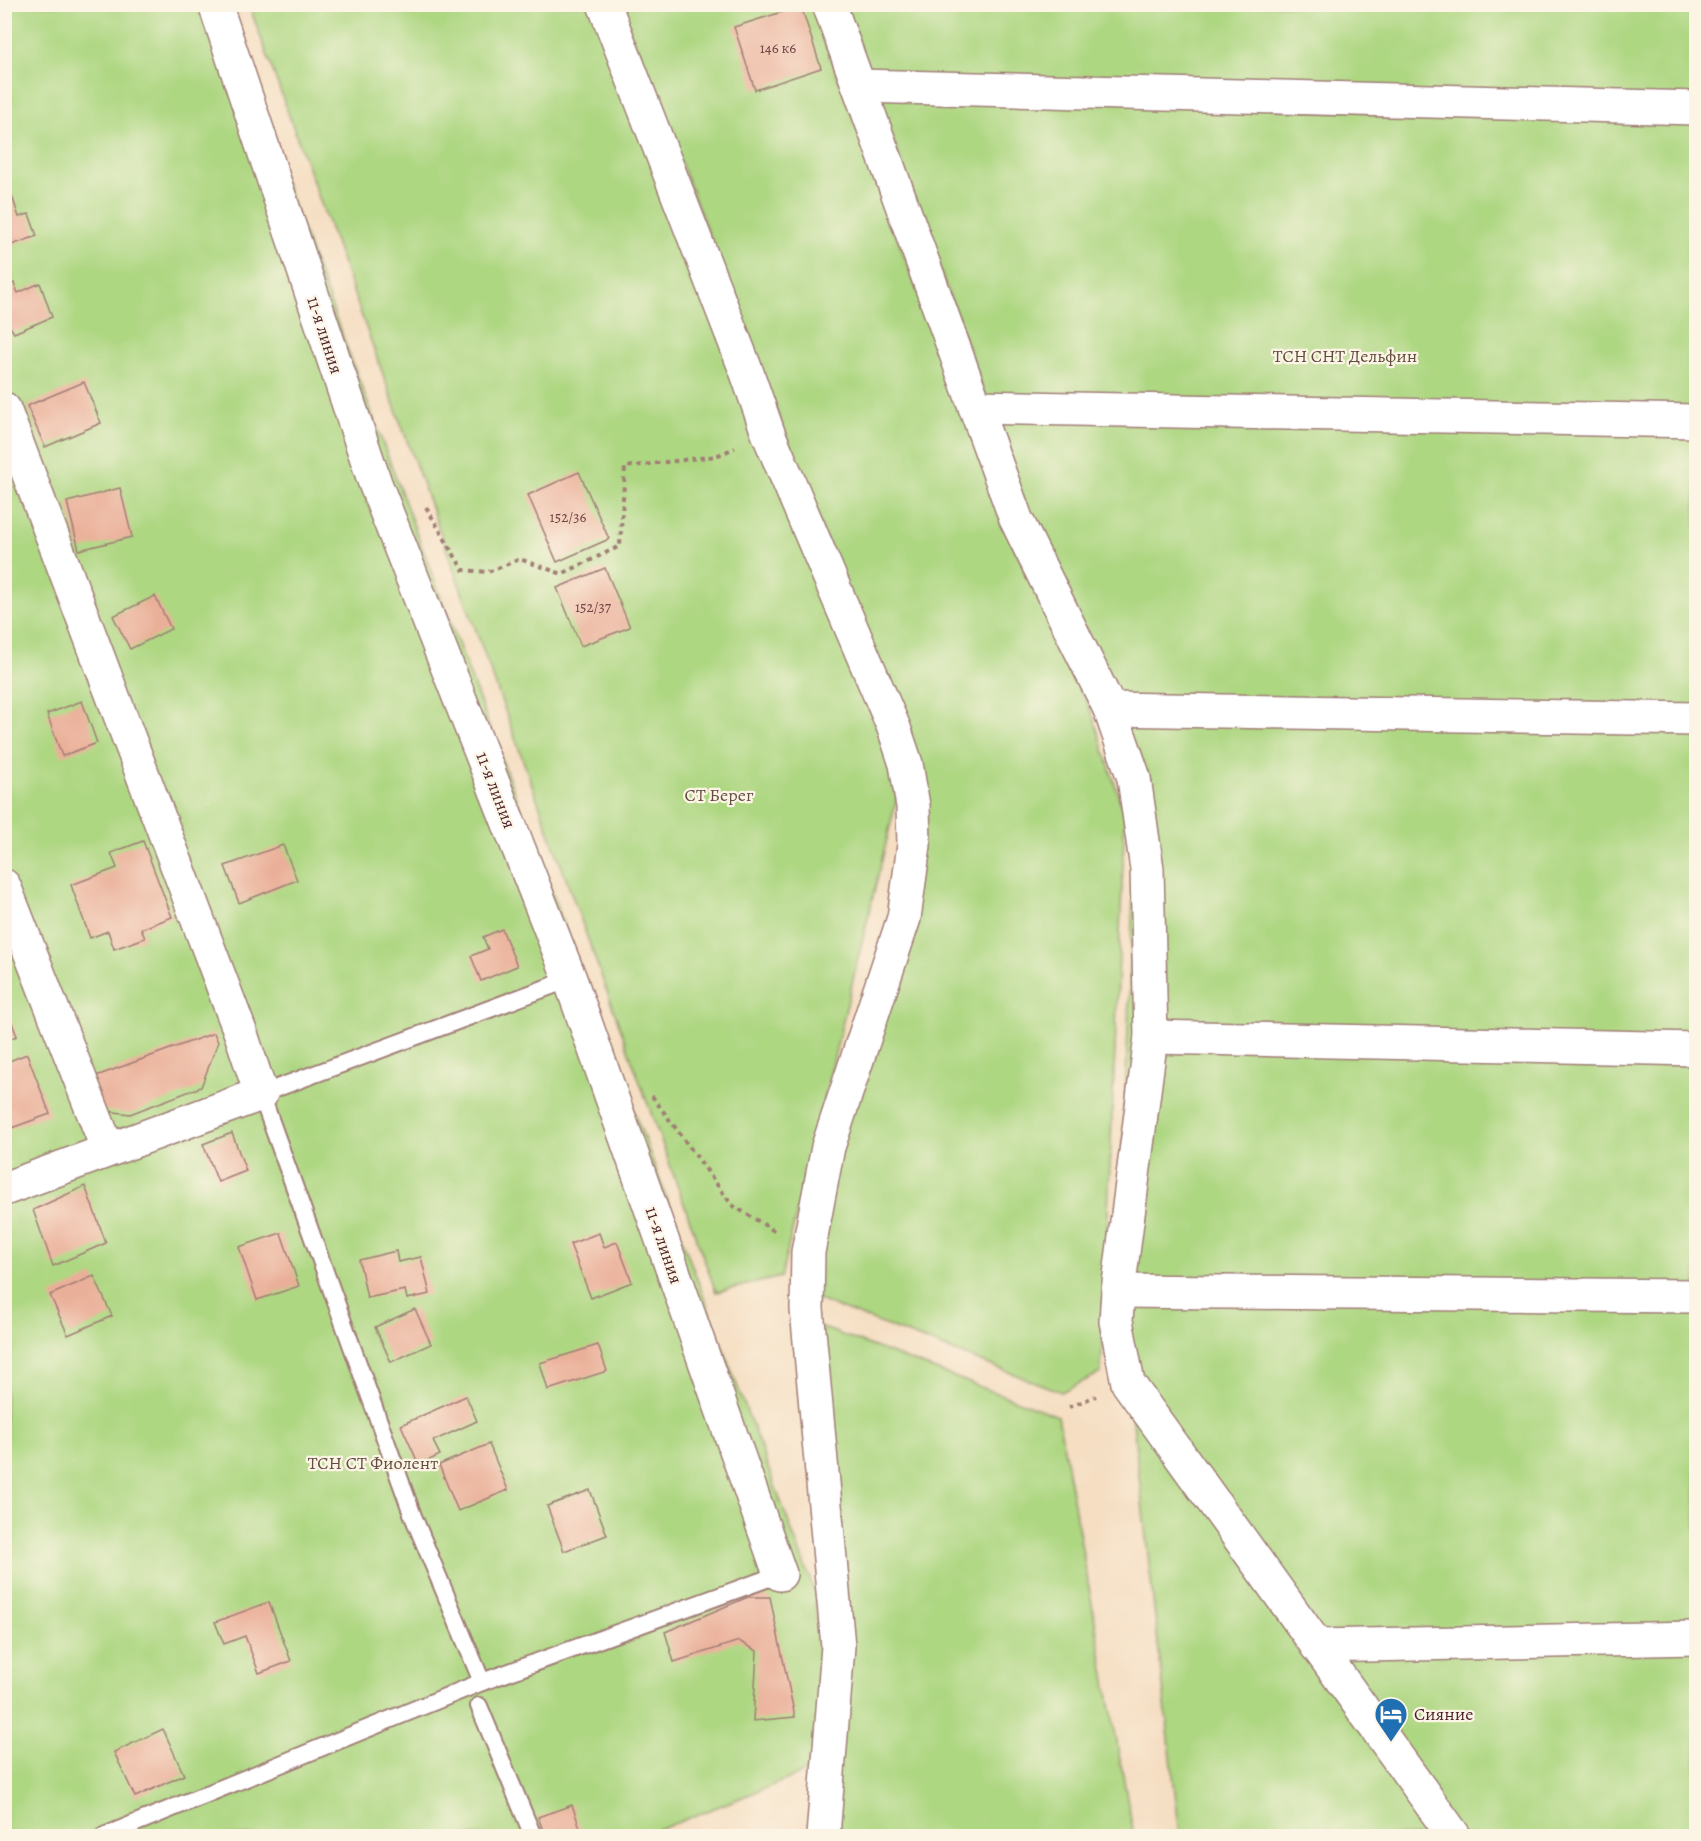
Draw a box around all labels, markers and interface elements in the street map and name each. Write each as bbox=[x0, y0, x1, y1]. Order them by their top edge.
house number: 146 к6 bbox=[760, 38, 796, 58]
street label: 11-я линия bbox=[301, 293, 349, 377]
park label: ТСН СНТ Дельфин bbox=[1273, 344, 1417, 368]
house number: 152/36 bbox=[550, 507, 586, 527]
house number: 152/37 bbox=[575, 597, 612, 617]
street label: 11-я линия bbox=[470, 748, 522, 832]
park label: СТ Берег bbox=[685, 783, 754, 807]
street label: 11-я линия bbox=[640, 1203, 688, 1287]
park label: ТСН СТ Фиолент bbox=[308, 1451, 438, 1475]
hotel icon: Сияние bbox=[1373, 1696, 1409, 1743]
place label: Сияние bbox=[1414, 1702, 1473, 1726]

